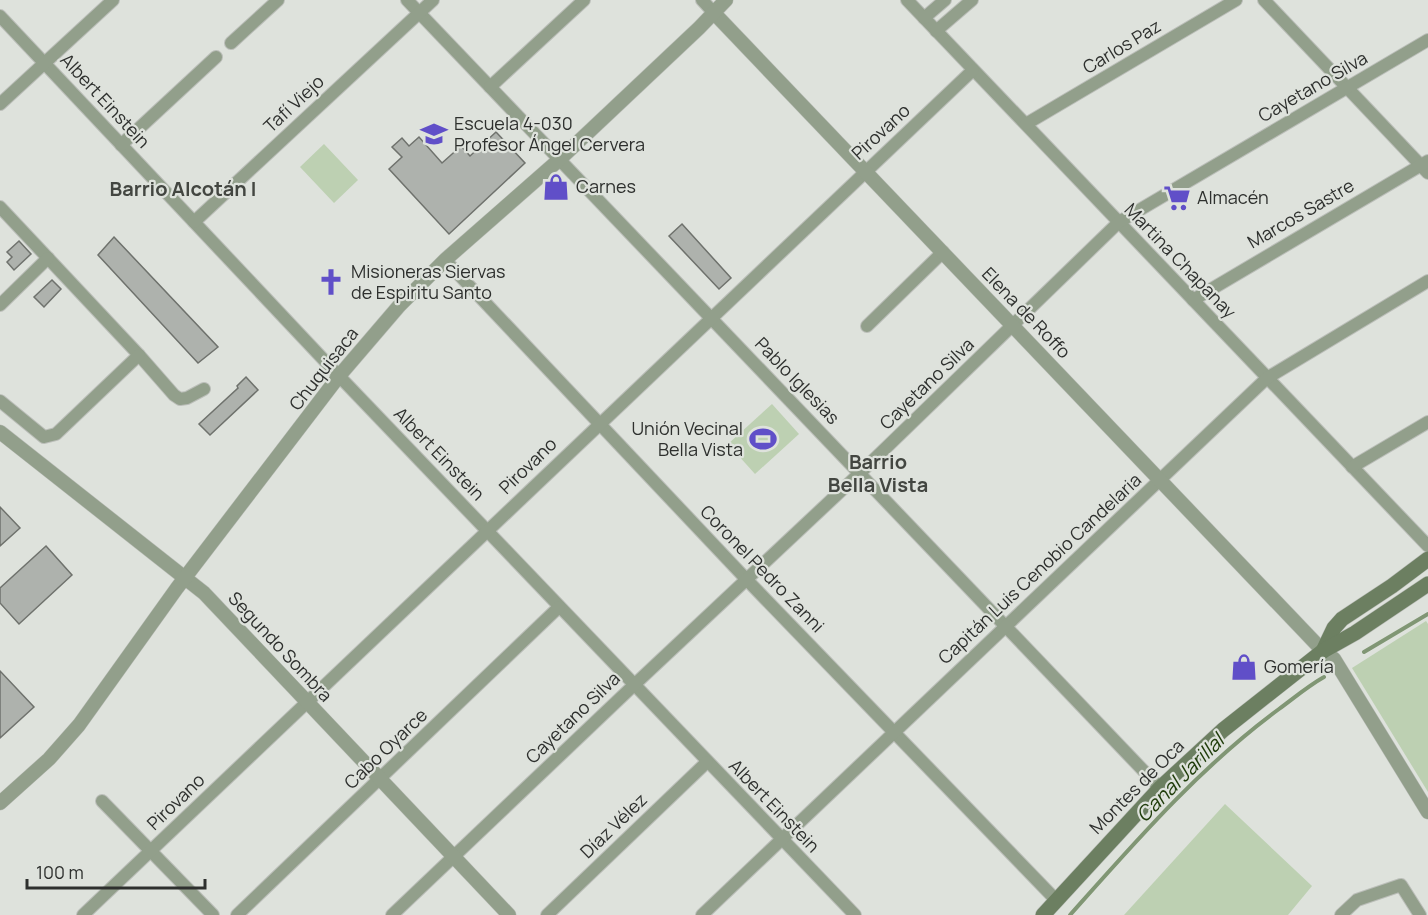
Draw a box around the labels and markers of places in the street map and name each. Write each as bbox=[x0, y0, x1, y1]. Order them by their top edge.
place label: Escuela 4-030 Profesor Ángel Cervera bbox=[454, 111, 645, 156]
school or university icon: Escuela 4-030 Profesor Ángel Cervera bbox=[419, 119, 449, 149]
shop icon: Carnes bbox=[541, 172, 571, 202]
place label: Carnes bbox=[576, 174, 636, 198]
supermarket icon: Almacén bbox=[1162, 183, 1192, 213]
place label: Almacén bbox=[1197, 185, 1269, 209]
place label: Misioneras Siervas de Espiritu Santo bbox=[351, 259, 505, 304]
church icon: Misioneras Siervas de Espiritu Santo bbox=[316, 267, 346, 297]
place label: Unión Vecinal Bella Vista bbox=[631, 416, 743, 461]
sports icon: Unión Vecinal Bella Vista bbox=[748, 424, 778, 454]
shop icon: Gomería bbox=[1229, 652, 1259, 682]
place label: Gomería bbox=[1264, 654, 1334, 678]

